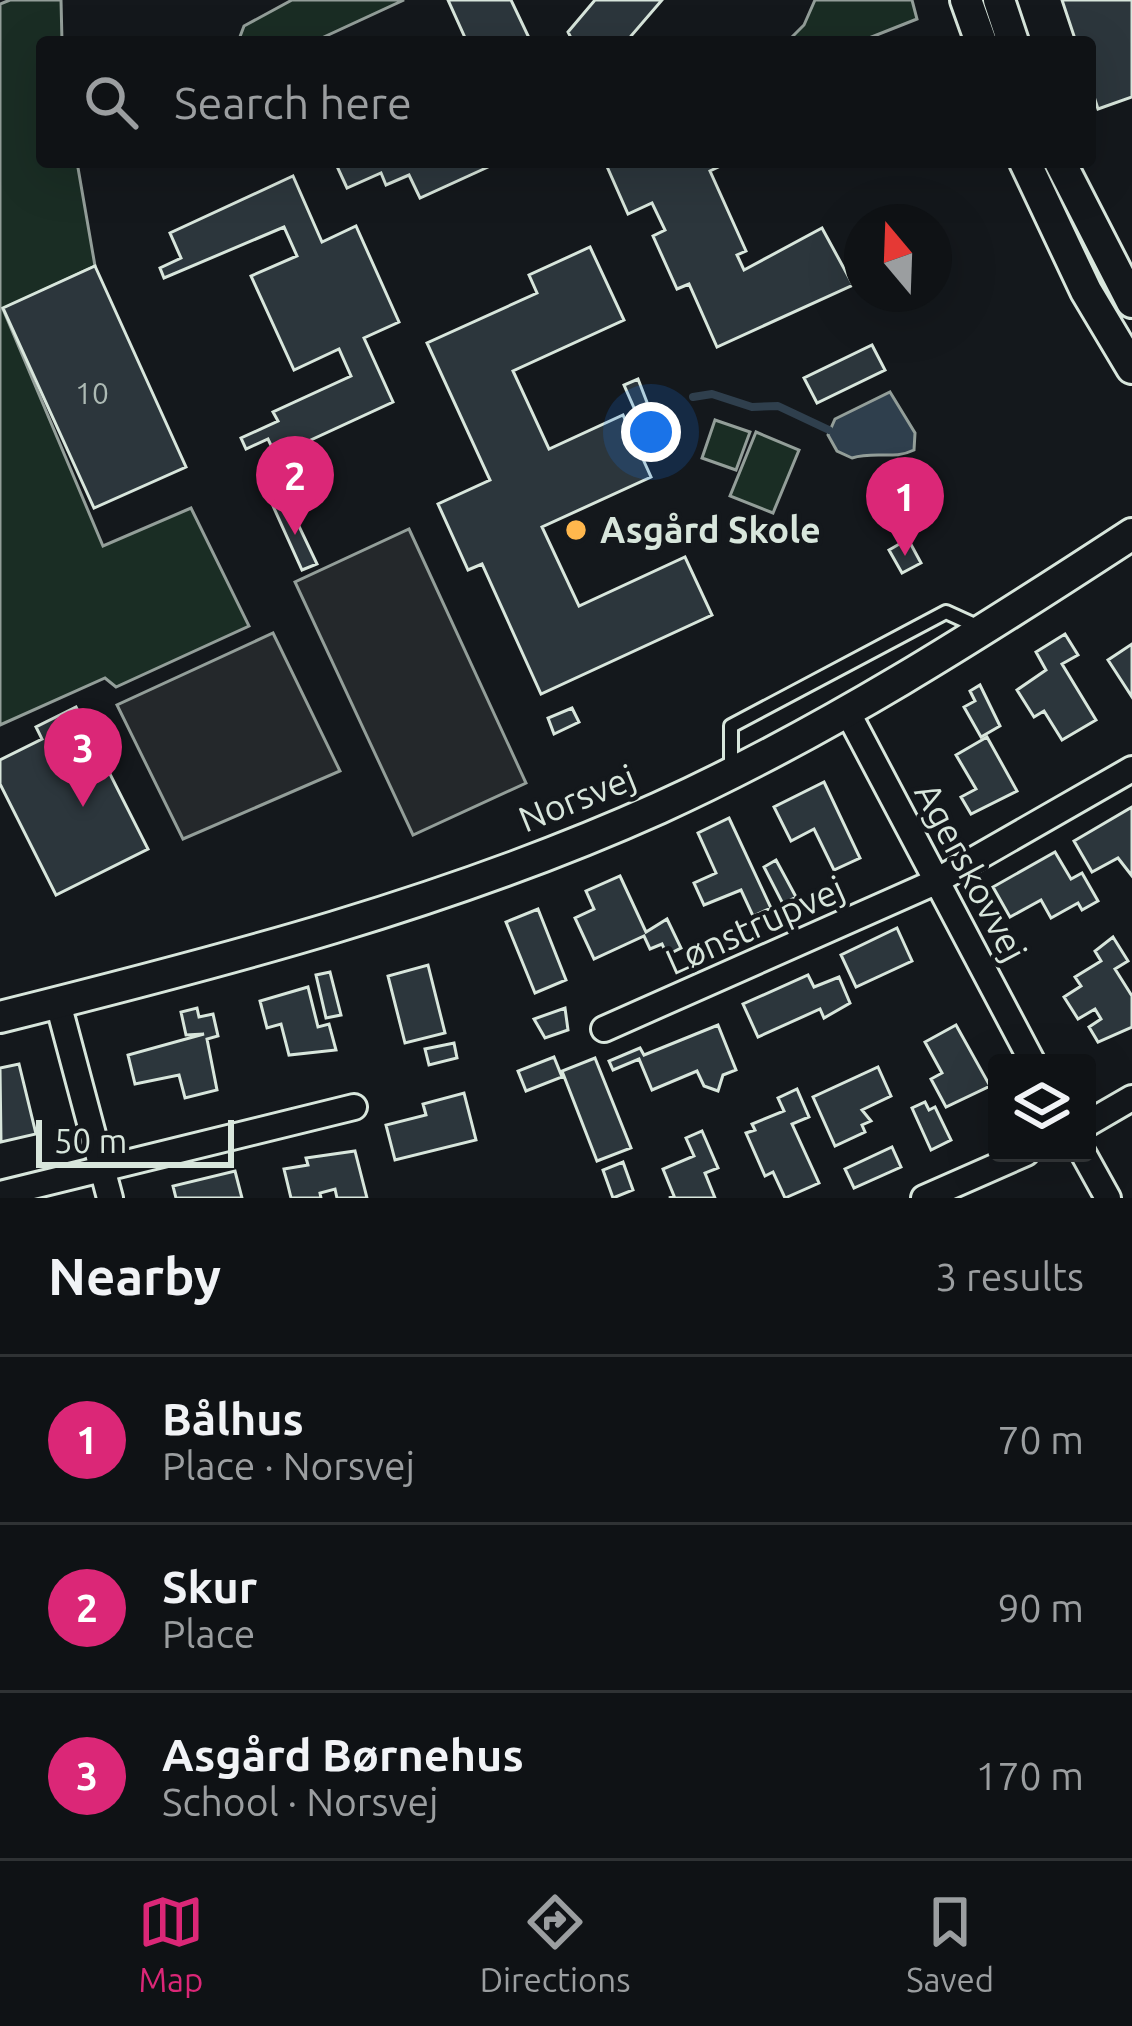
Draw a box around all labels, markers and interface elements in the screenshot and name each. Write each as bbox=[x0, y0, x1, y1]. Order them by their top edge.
search box bbox=[36, 36, 1096, 168]
icon: search bbox=[78, 69, 144, 135]
text: Search here bbox=[174, 77, 412, 128]
north arrow bbox=[844, 204, 952, 312]
house number: 10 bbox=[75, 376, 109, 410]
your location bbox=[621, 402, 681, 462]
pin: 2 bbox=[256, 436, 334, 535]
pin: 1 bbox=[866, 457, 944, 556]
place label: Asgård Skole bbox=[600, 509, 821, 550]
marker: Asgård Skole bbox=[563, 517, 589, 543]
pin: 3 bbox=[44, 708, 122, 807]
street label: Norsvej bbox=[513, 756, 641, 839]
street label: Agerskovvej bbox=[907, 776, 1036, 968]
street label: Lønstrupvej bbox=[659, 867, 850, 982]
map controls bbox=[988, 1054, 1096, 1162]
button: layers bbox=[988, 1054, 1096, 1162]
scale bar bbox=[36, 1114, 234, 1167]
text: 50 m bbox=[54, 1122, 127, 1159]
text: Nearby bbox=[48, 1247, 221, 1305]
text: 3 results bbox=[935, 1255, 1084, 1298]
text: Bålhus bbox=[162, 1393, 304, 1444]
text: 1 bbox=[76, 1418, 98, 1461]
text: 70 m bbox=[997, 1418, 1084, 1461]
text: Place · Norsvej bbox=[162, 1444, 415, 1487]
text: Skur bbox=[162, 1561, 257, 1612]
text: 2 bbox=[76, 1586, 98, 1629]
text: 90 m bbox=[997, 1586, 1084, 1629]
text: Place bbox=[162, 1612, 255, 1655]
text: Asgård Børnehus bbox=[162, 1729, 524, 1780]
text: 3 bbox=[76, 1754, 98, 1797]
text: 170 m bbox=[975, 1754, 1084, 1797]
text: School · Norsvej bbox=[162, 1780, 438, 1823]
tab: Map bbox=[138, 1889, 204, 1998]
tab: Directions bbox=[480, 1889, 630, 1998]
tab: Saved bbox=[906, 1889, 994, 1998]

